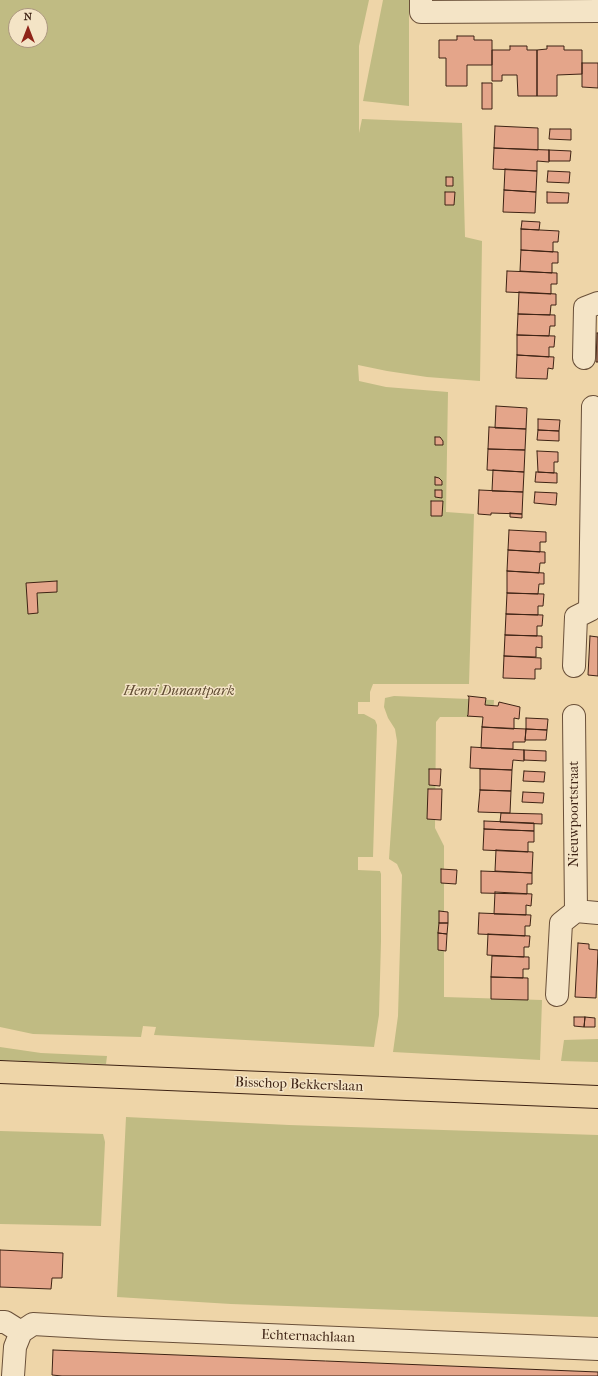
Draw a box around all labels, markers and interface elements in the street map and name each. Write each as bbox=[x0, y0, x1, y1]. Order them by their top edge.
north arrow bbox=[8, 8, 48, 48]
text: N bbox=[24, 10, 32, 23]
park label: Henri Dunantpark bbox=[124, 684, 234, 700]
street label: Nieuwpoortstraat bbox=[567, 761, 583, 867]
street label: Bisschop Bekkerslaan bbox=[235, 1074, 363, 1096]
street label: Echternachlaan bbox=[261, 1327, 355, 1347]

